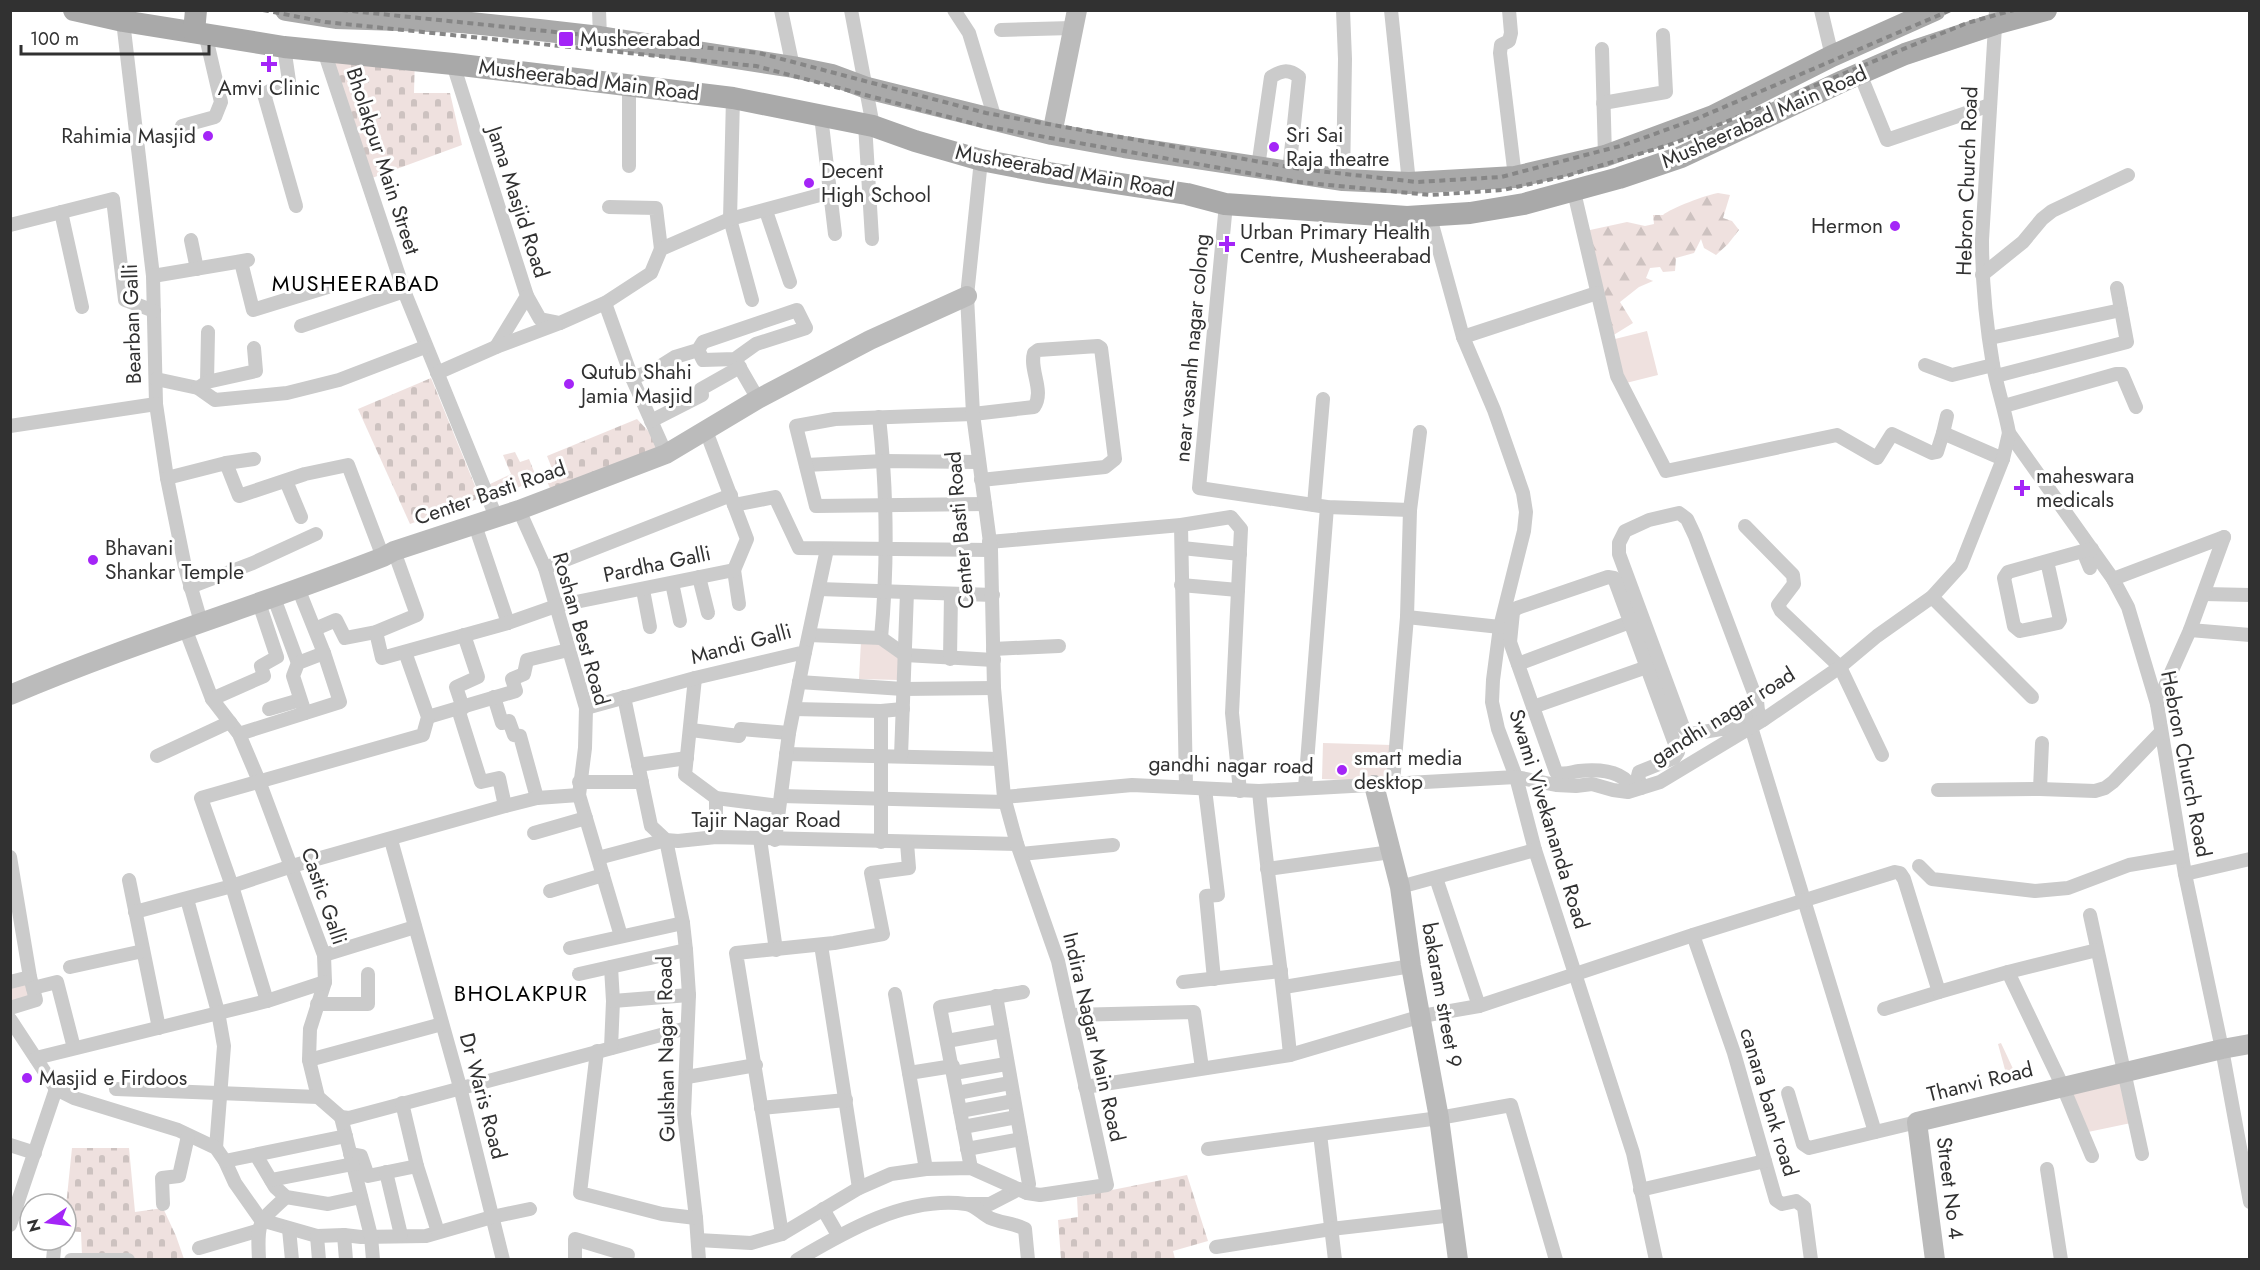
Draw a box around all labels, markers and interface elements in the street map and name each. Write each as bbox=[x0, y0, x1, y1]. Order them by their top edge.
scale bar bbox=[21, 18, 208, 56]
place label: Musheerabad bbox=[580, 24, 701, 54]
text: 100 m bbox=[30, 26, 79, 52]
marker: Musheerabad bbox=[557, 30, 575, 48]
street label: Musheerabad Main Road bbox=[477, 52, 701, 108]
marker: Amvi Clinic bbox=[260, 55, 278, 73]
street label: Musheerabad Main Road bbox=[1656, 58, 1872, 176]
street label: Bholakpur Main Street bbox=[339, 64, 427, 258]
place label: Amvi Clinic bbox=[218, 73, 320, 103]
street label: Hebron Church Road bbox=[1949, 86, 1985, 276]
street label: Jama Masjid Road bbox=[478, 119, 557, 282]
place label: Sri Sai Raja theatre bbox=[1286, 120, 1389, 174]
place label: Rahimia Masjid bbox=[61, 121, 196, 151]
marker: Rahimia Masjid bbox=[201, 129, 215, 143]
street label: Musheerabad Main Road bbox=[953, 137, 1177, 205]
marker: Sri Sai Raja theatre bbox=[1267, 140, 1281, 154]
place label: Decent High School bbox=[821, 156, 931, 210]
marker: Decent High School bbox=[802, 176, 816, 190]
place label: Hermon bbox=[1811, 211, 1883, 241]
place label: Urban Primary Health Centre, Musheerabad bbox=[1240, 217, 1431, 271]
marker: Hermon bbox=[1888, 219, 1902, 233]
street label: near vasanh nagar colong bbox=[1167, 233, 1217, 463]
marker: Urban Primary Health Centre, Musheerabad bbox=[1218, 235, 1236, 253]
street label: Bearban Galli bbox=[115, 263, 149, 385]
district label: MUSHEERABAD bbox=[272, 267, 440, 299]
place label: Qutub Shahi Jamia Masjid bbox=[578, 357, 693, 411]
marker: Qutub Shahi Jamia Masjid bbox=[562, 377, 576, 391]
street label: Center Basti Road bbox=[938, 450, 982, 610]
street label: Center Basti Road bbox=[410, 453, 570, 533]
place label: maheswara medicals bbox=[2036, 461, 2134, 515]
marker: maheswara medicals bbox=[2013, 479, 2031, 497]
place label: Bhavani Shankar Temple bbox=[105, 533, 244, 587]
street label: Pardha Galli bbox=[601, 538, 713, 590]
street label: Roshan Best Road bbox=[545, 549, 617, 709]
marker: Bhavani Shankar Temple bbox=[86, 553, 100, 567]
street label: Mandi Galli bbox=[687, 616, 795, 672]
street label: gandhi nagar road bbox=[1645, 660, 1801, 772]
street label: Hebron Church Road bbox=[2153, 668, 2219, 860]
street label: Swami Vivekananda Road bbox=[1501, 705, 1597, 933]
place label: smart media desktop bbox=[1354, 743, 1462, 797]
street label: gandhi nagar road bbox=[1148, 749, 1314, 781]
marker: smart media desktop bbox=[1335, 763, 1349, 777]
street label: Tajir Nagar Road bbox=[691, 805, 841, 835]
street label: Castic Galli bbox=[293, 843, 355, 949]
street label: bakaram street 9 bbox=[1414, 920, 1470, 1070]
street label: Indira Nagar Main Road bbox=[1055, 929, 1133, 1145]
street label: Gulshan Nagar Road bbox=[649, 956, 683, 1142]
district label: BHOLAKPUR bbox=[454, 977, 588, 1009]
street label: canara bank road bbox=[1732, 1024, 1806, 1180]
street label: Dr Waris Road bbox=[452, 1030, 514, 1162]
street label: Thanvi Road bbox=[1924, 1054, 2036, 1110]
place label: Masjid e Firdoos bbox=[39, 1063, 187, 1093]
marker: Masjid e Firdoos bbox=[20, 1071, 34, 1085]
street label: Street No 4 bbox=[1929, 1135, 1971, 1241]
north arrow bbox=[18, 1192, 78, 1252]
text: N bbox=[21, 1217, 47, 1234]

